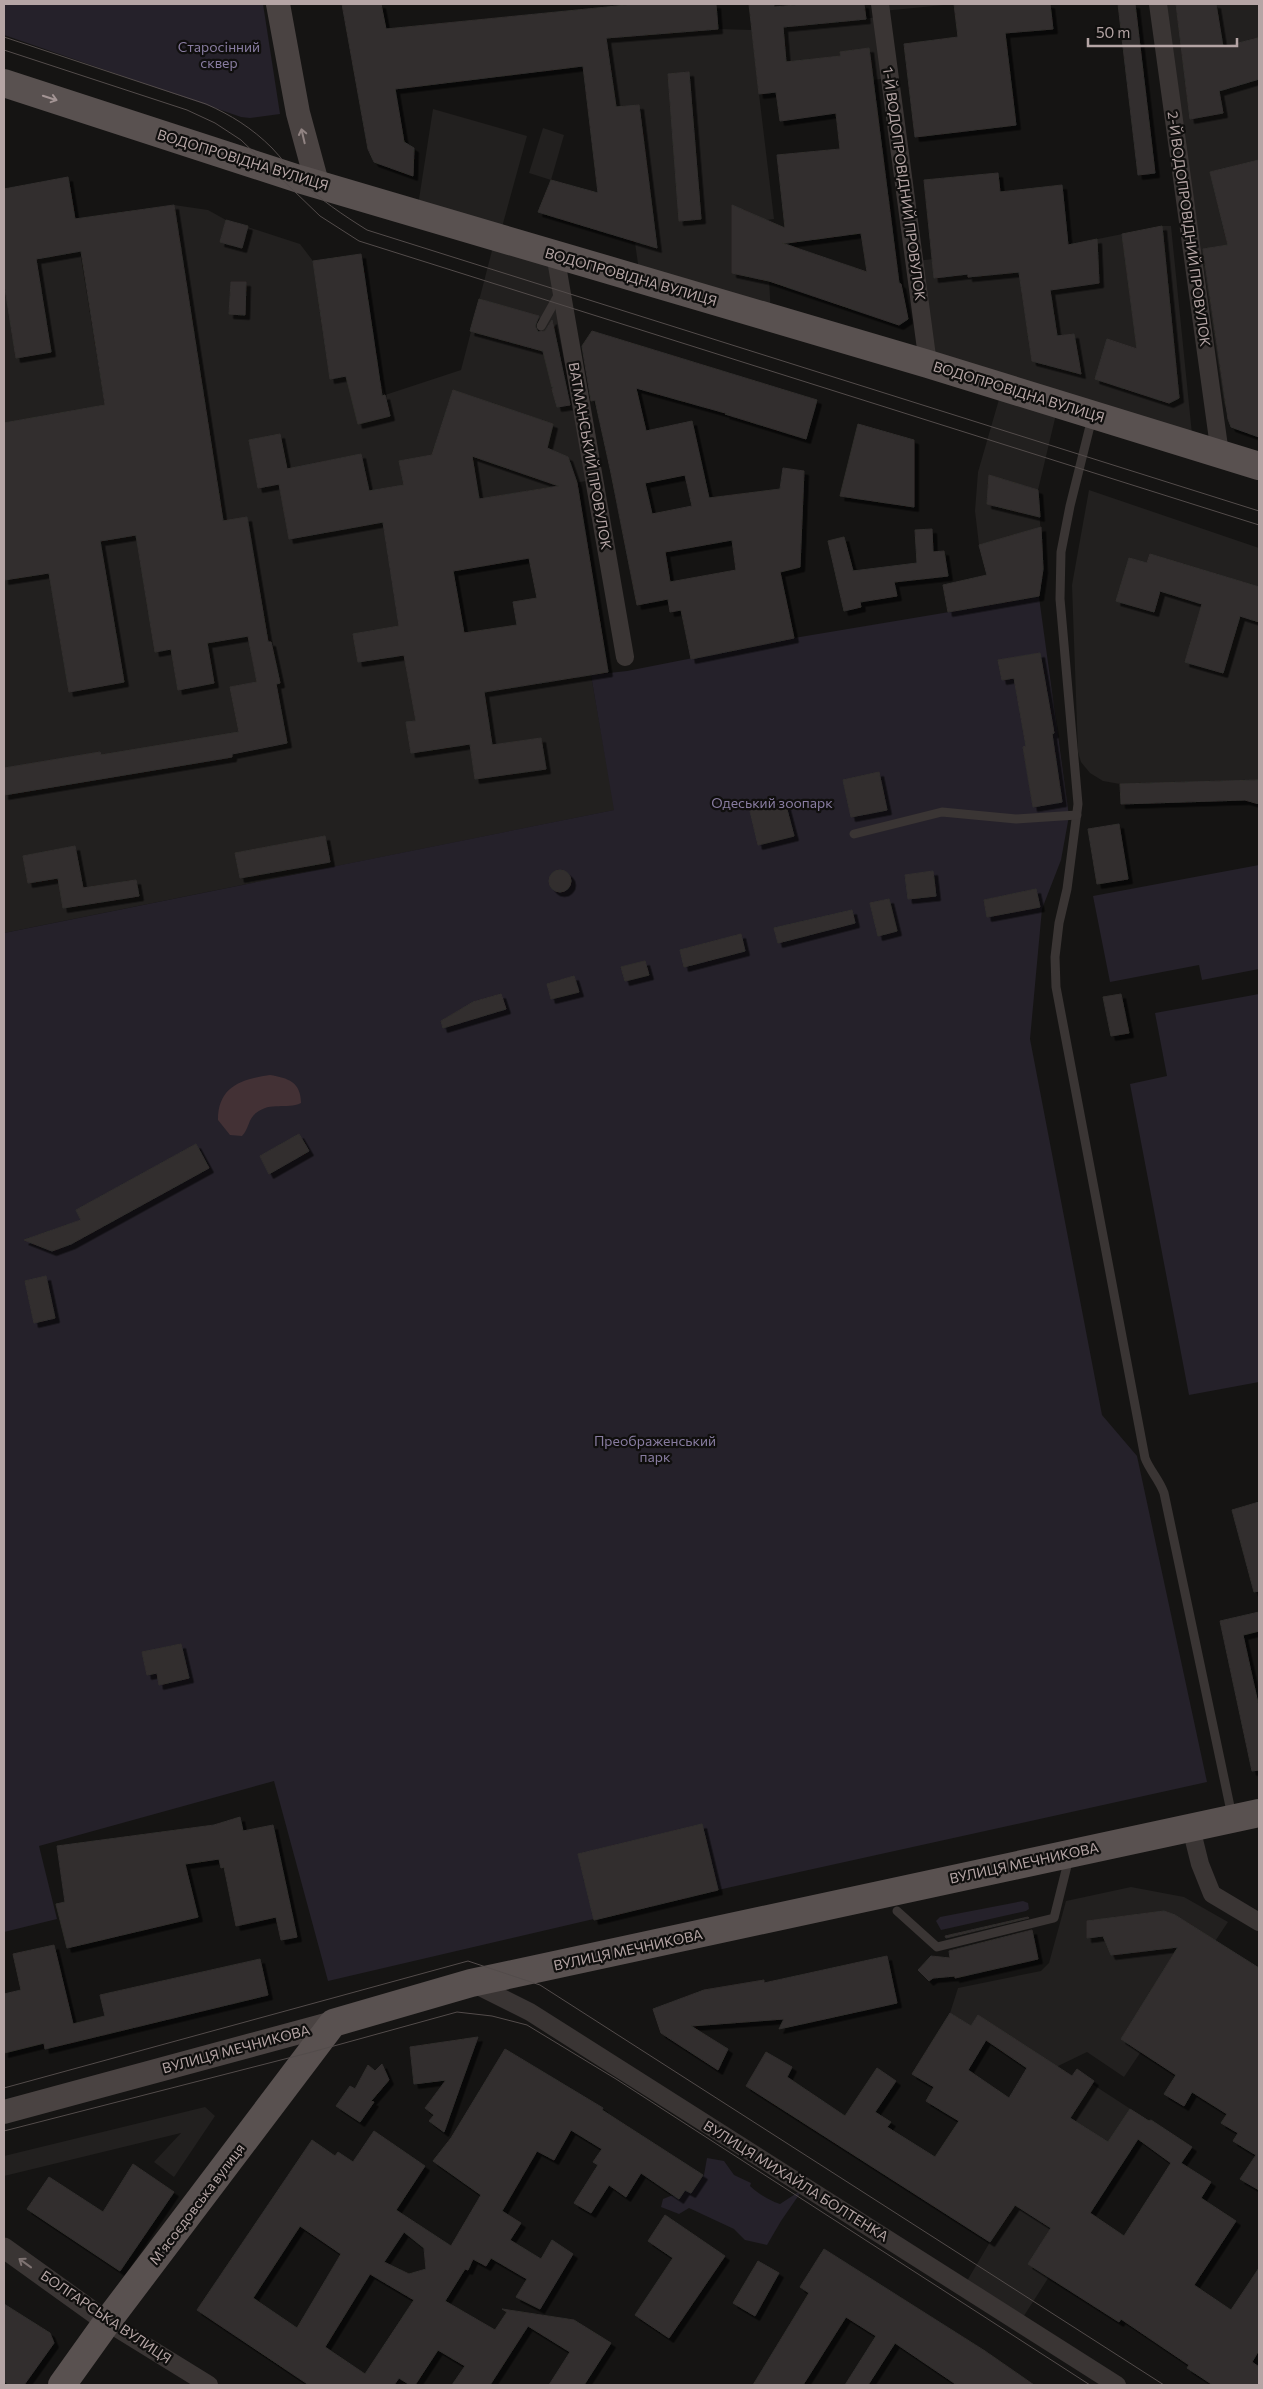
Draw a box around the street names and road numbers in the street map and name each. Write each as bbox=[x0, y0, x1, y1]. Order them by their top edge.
street label: 1-Й ВОДОПРОВІДНИЙ ПРОВУЛОК bbox=[880, 66, 929, 302]
street label: 2-Й ВОДОПРОВІДНИЙ ПРОВУЛОК bbox=[1165, 110, 1214, 348]
street label: ВОДОПРОВІДНА ВУЛИЦЯ bbox=[155, 125, 331, 194]
street label: ВОДОПРОВІДНА ВУЛИЦЯ bbox=[543, 244, 719, 309]
street label: ВОДОПРОВІДНА ВУЛИЦЯ bbox=[931, 357, 1107, 426]
street label: ВАТМАНСЬКИЙ ПРОВУЛОК bbox=[566, 361, 615, 551]
street label: ВУЛИЦЯ МЕЧНИКОВА bbox=[948, 1838, 1100, 1887]
street label: ВУЛИЦЯ МЕЧНИКОВА bbox=[552, 1925, 704, 1974]
street label: ВУЛИЦЯ МЕЧНИКОВА bbox=[160, 2021, 312, 2076]
street label: ВУЛИЦЯ МИХАЙЛА БОЛТЕНКА bbox=[701, 2116, 892, 2245]
street label: Мʼясоєдовська вулиця bbox=[145, 2140, 248, 2268]
street label: БОЛГАРСЬКА ВУЛИЦЯ bbox=[38, 2267, 175, 2367]

